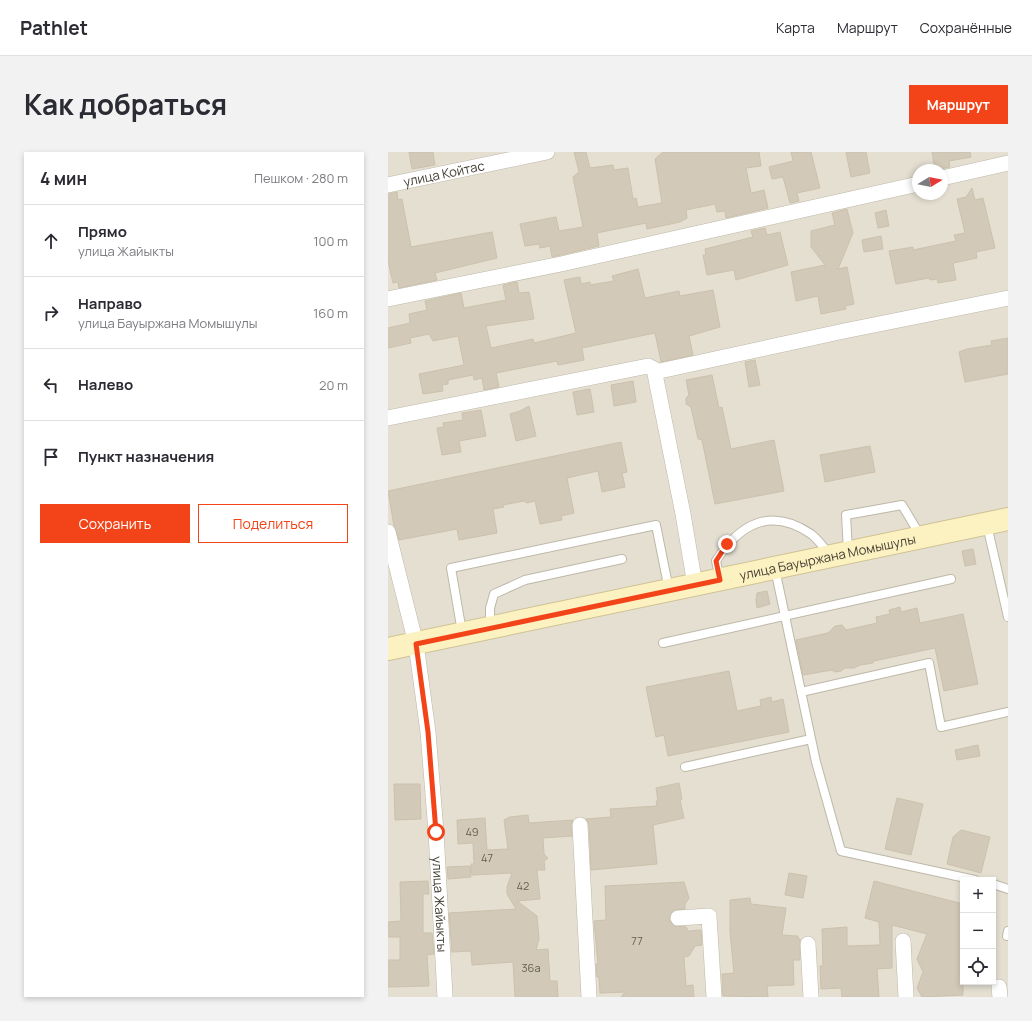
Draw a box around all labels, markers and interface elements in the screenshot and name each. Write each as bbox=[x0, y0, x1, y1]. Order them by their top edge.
text: Pathlet bbox=[20, 15, 88, 41]
text: Карта bbox=[776, 18, 815, 37]
text: Маршрут bbox=[837, 18, 898, 37]
text: Сохранённые bbox=[920, 18, 1012, 37]
text: Как добраться bbox=[24, 85, 227, 123]
button: Маршрут bbox=[909, 85, 1008, 124]
street label: улица Койтас bbox=[402, 156, 486, 191]
north arrow bbox=[912, 164, 948, 200]
text: 4 мин bbox=[40, 167, 87, 190]
text: Пешком · 280 m bbox=[254, 169, 348, 187]
text: Прямо bbox=[78, 221, 127, 242]
icon: ahead bbox=[40, 230, 62, 252]
text: 100 m bbox=[313, 232, 348, 250]
text: улица Жайыкты bbox=[78, 242, 174, 260]
text: Направо bbox=[78, 293, 142, 314]
icon: right bbox=[40, 302, 62, 324]
text: 160 m bbox=[313, 304, 348, 322]
text: улица Бауыржана Момышулы bbox=[78, 314, 258, 332]
icon: left bbox=[40, 374, 62, 396]
text: Налево bbox=[78, 374, 133, 395]
text: 20 m bbox=[319, 376, 348, 394]
icon: arrive bbox=[40, 446, 62, 468]
text: Пункт назначения bbox=[78, 446, 214, 467]
button: Сохранить bbox=[40, 504, 190, 543]
button: Поделиться bbox=[198, 504, 348, 543]
street label: улица Бауыржана Момышулы bbox=[738, 530, 917, 584]
route end bbox=[718, 535, 736, 553]
route start bbox=[427, 823, 445, 841]
house number: 49 bbox=[465, 824, 479, 839]
house number: 47 bbox=[481, 850, 493, 865]
street label: улица Жайыкты bbox=[428, 856, 452, 953]
map controls bbox=[960, 877, 996, 985]
button: + bbox=[960, 877, 996, 913]
house number: 42 bbox=[517, 878, 529, 893]
button: − bbox=[960, 913, 996, 949]
house number: 77 bbox=[631, 933, 643, 948]
button: locate bbox=[960, 949, 996, 985]
house number: 36а bbox=[521, 960, 541, 975]

